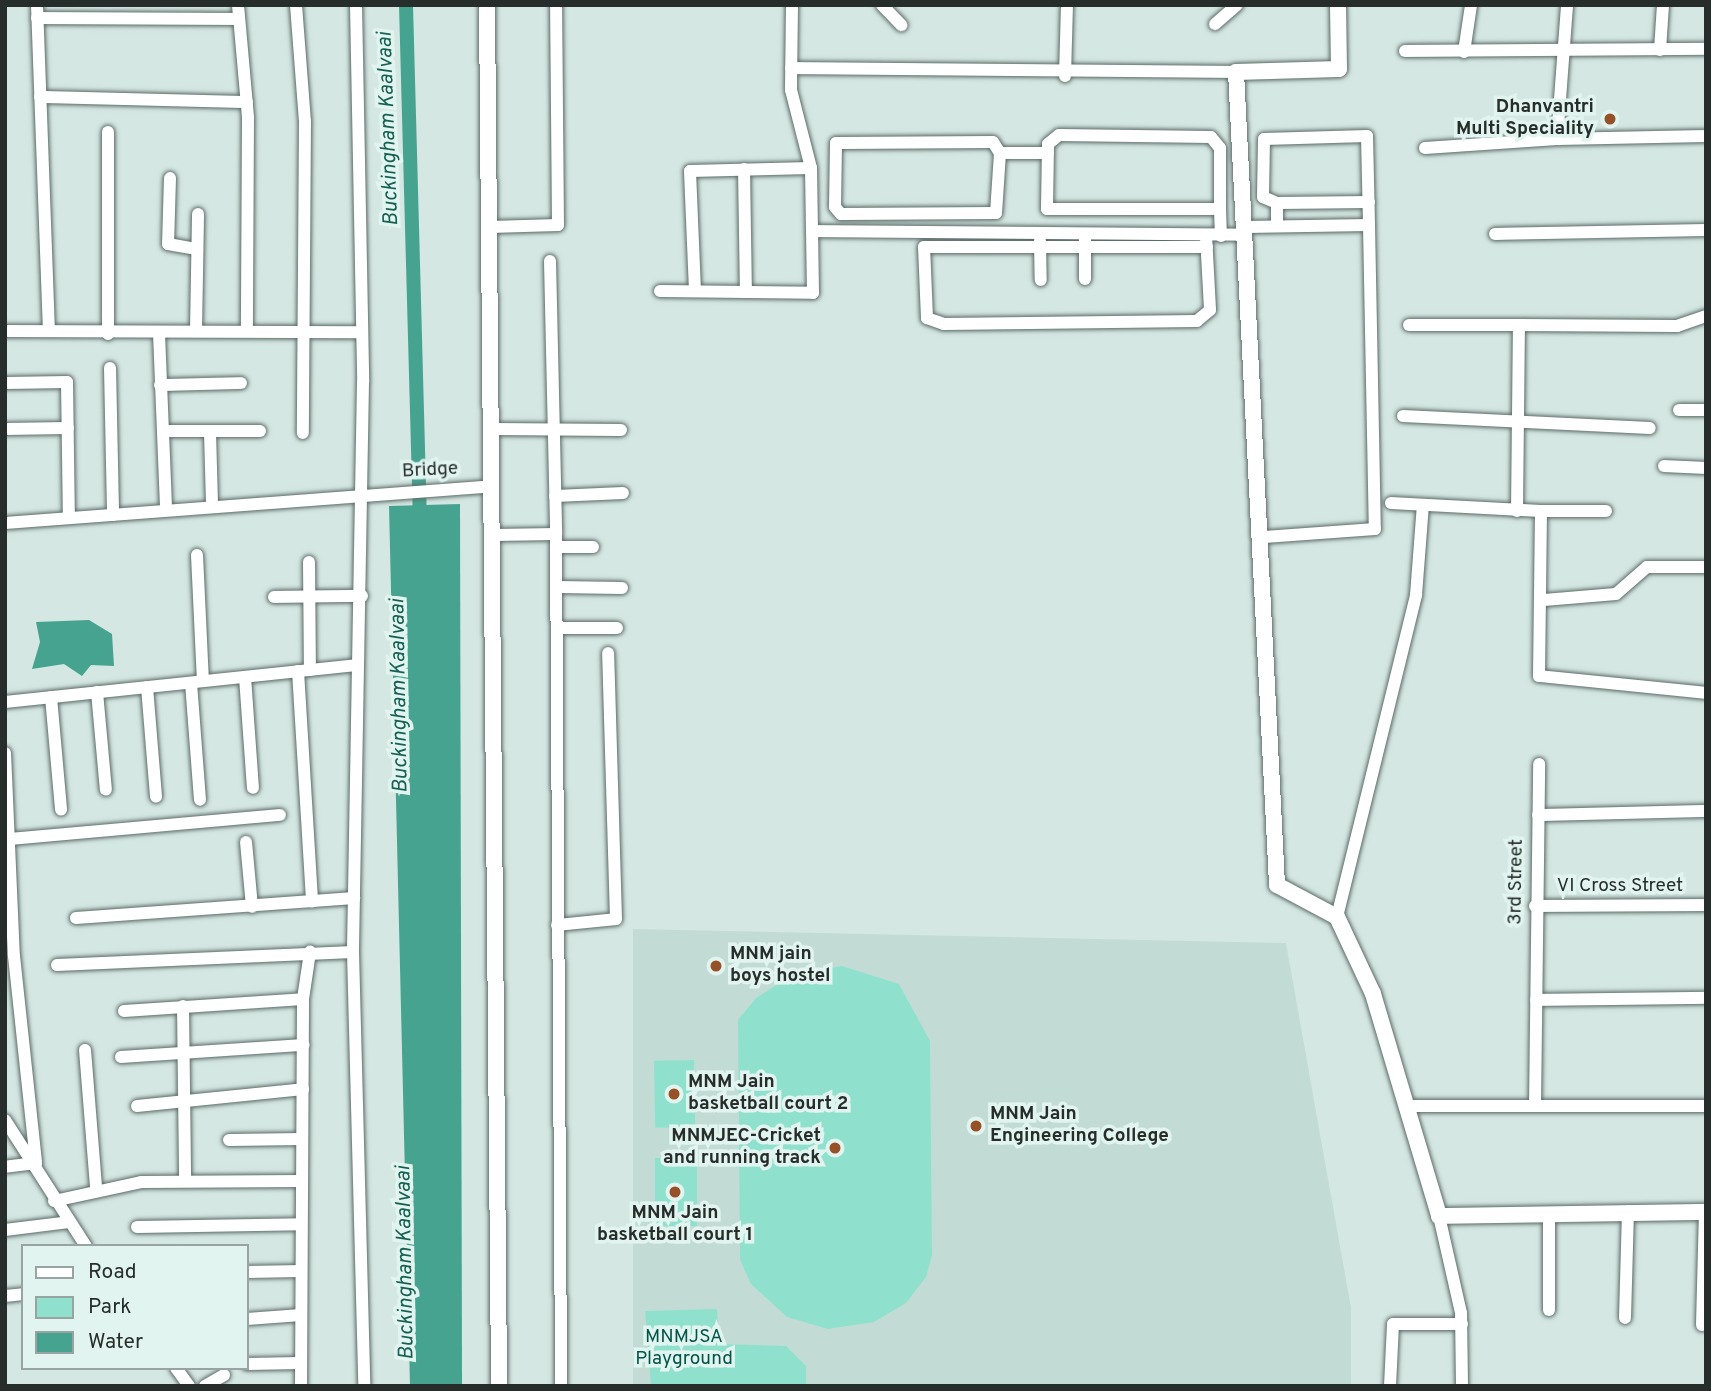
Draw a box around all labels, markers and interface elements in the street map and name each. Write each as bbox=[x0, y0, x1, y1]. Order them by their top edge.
water label: Buckingham Kaalvaai bbox=[373, 31, 405, 227]
place label: Dhanvantri Multi Speciality bbox=[1456, 97, 1594, 141]
marker: Dhanvantri Multi Speciality bbox=[1600, 109, 1620, 129]
street label: Bridge bbox=[401, 458, 459, 484]
water label: Buckingham Kaalvaai bbox=[386, 599, 414, 793]
street label: 3rd Street bbox=[1505, 839, 1529, 925]
street label: VI Cross Street bbox=[1557, 876, 1683, 898]
place label: MNM jain boys hostel bbox=[730, 944, 831, 988]
marker: MNM jain boys hostel bbox=[708, 958, 724, 974]
place label: MNM Jain basketball court 2 bbox=[688, 1072, 848, 1116]
marker: MNM Jain basketball court 2 bbox=[666, 1086, 682, 1102]
place label: MNM Jain Engineering College bbox=[990, 1104, 1169, 1148]
marker: MNM Jain Engineering College bbox=[968, 1118, 984, 1134]
place label: MNMJEC-Cricket and running track bbox=[663, 1126, 821, 1170]
marker: MNMJEC-Cricket and running track bbox=[827, 1140, 843, 1156]
water label: Buckingham Kaalvaai bbox=[392, 1166, 420, 1360]
marker: MNM Jain basketball court 1 bbox=[667, 1184, 683, 1200]
place label: MNM Jain basketball court 1 bbox=[597, 1203, 753, 1247]
legend bbox=[21, 1244, 248, 1370]
text: Road bbox=[88, 1259, 137, 1286]
text: Park bbox=[88, 1294, 131, 1321]
park label: MNMJSA Playground bbox=[635, 1327, 733, 1371]
text: Water bbox=[88, 1329, 143, 1356]

